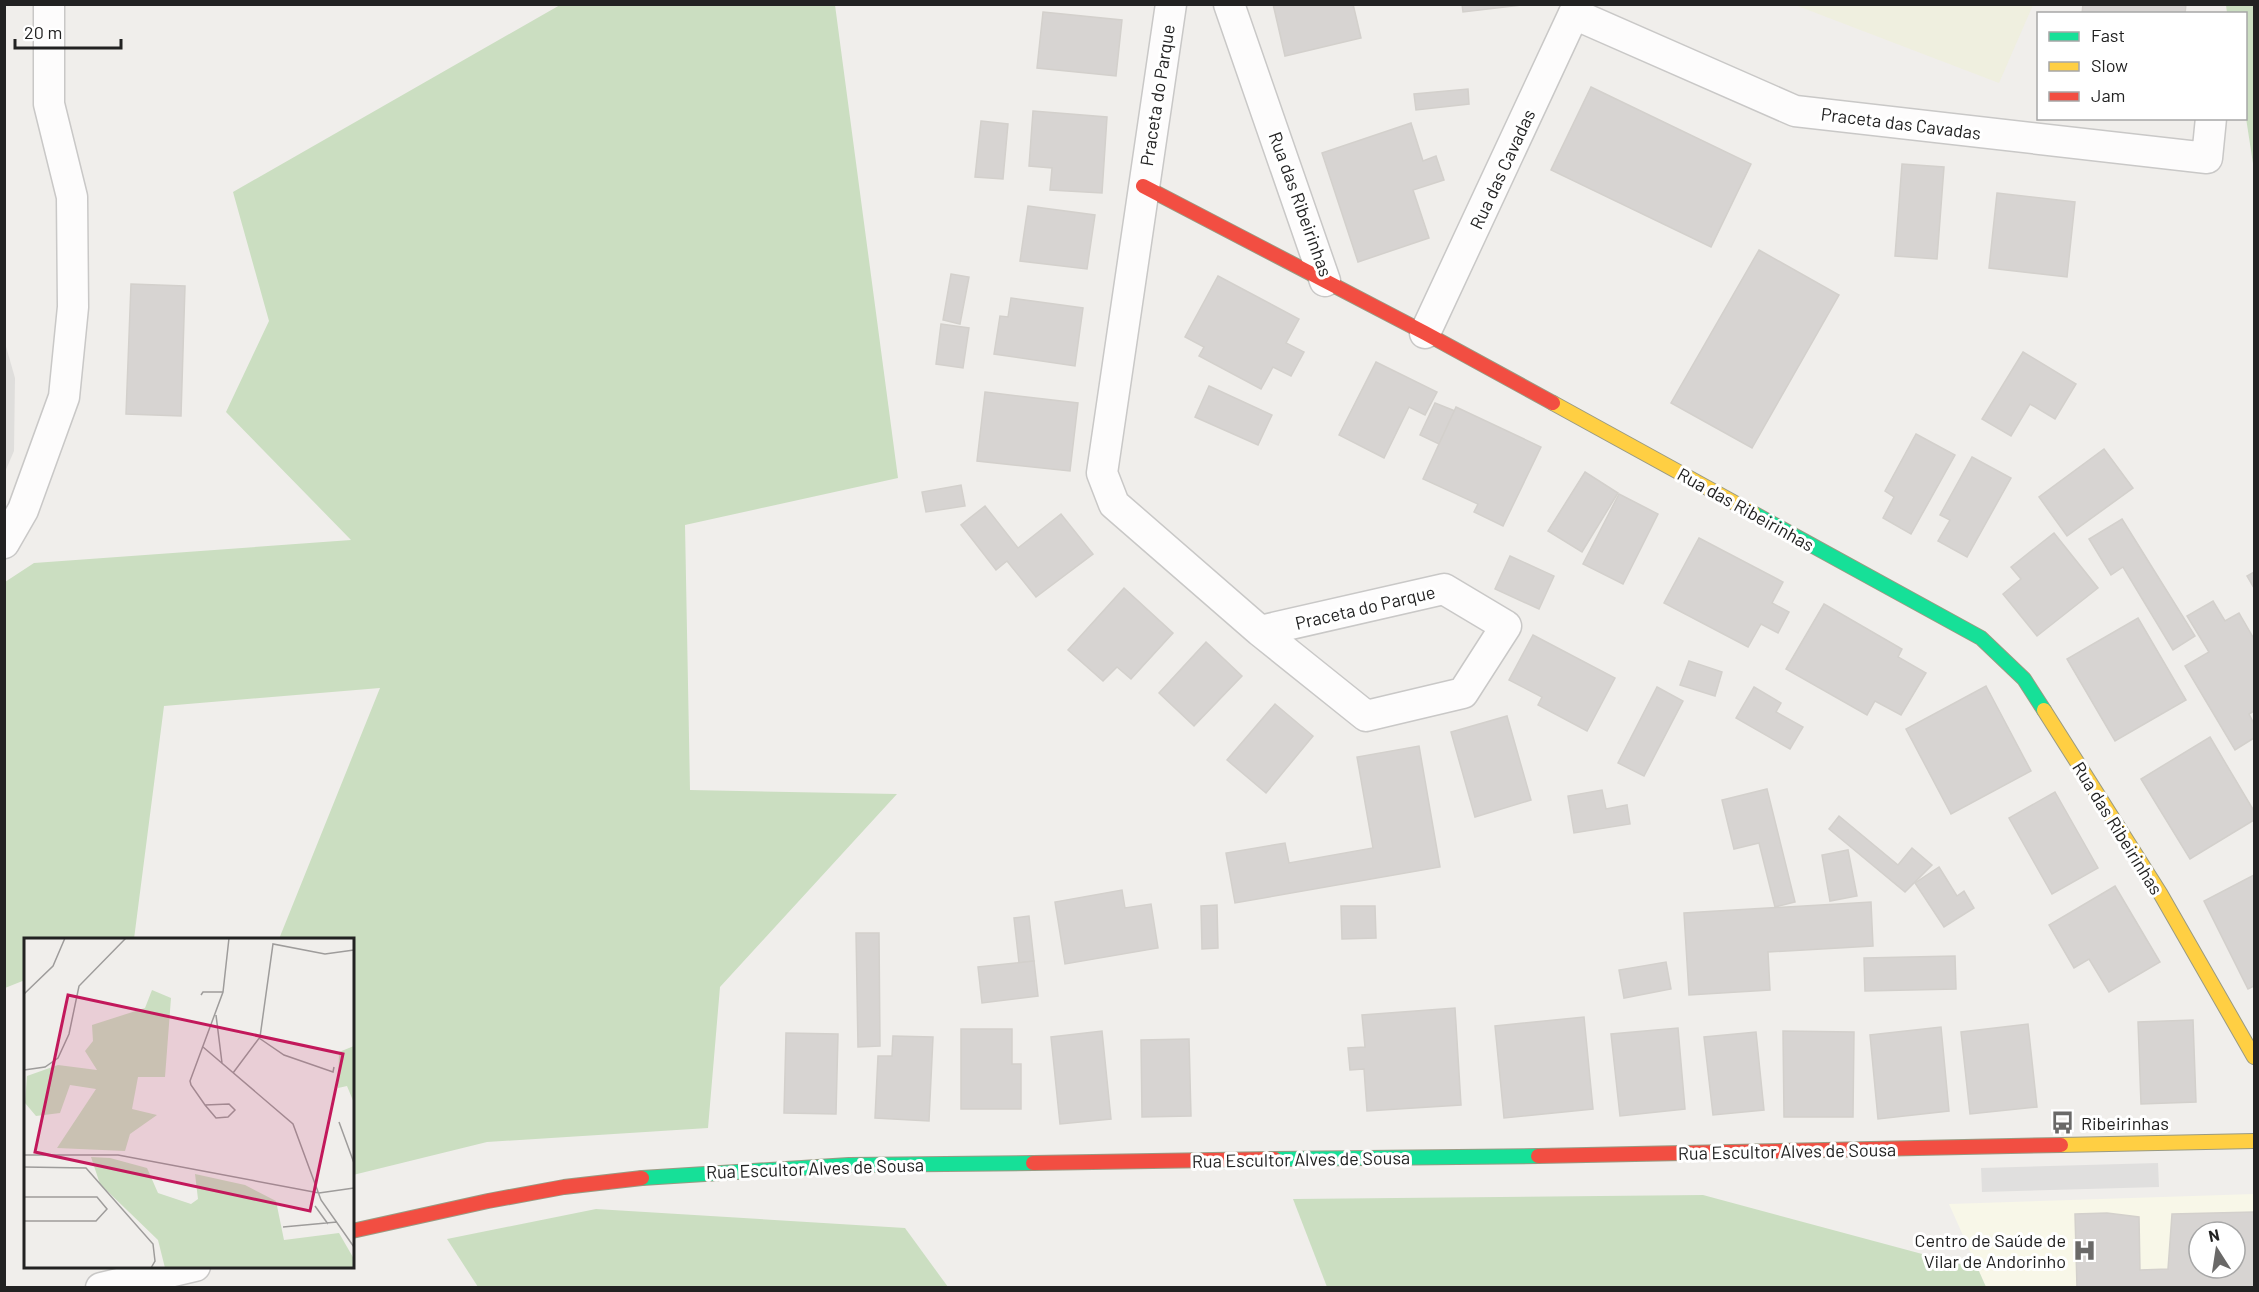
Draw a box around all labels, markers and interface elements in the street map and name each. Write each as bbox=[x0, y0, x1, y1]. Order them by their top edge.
scale bar bbox=[15, 12, 122, 50]
legend bbox=[2037, 12, 2247, 120]
text: 20 m bbox=[24, 21, 62, 43]
street label: Praceta do Parque bbox=[1135, 23, 1179, 167]
text: Fast bbox=[2091, 24, 2125, 46]
text: Slow bbox=[2091, 54, 2128, 76]
text: Jam bbox=[2091, 84, 2125, 106]
street label: Praceta das Cavadas bbox=[1820, 102, 1982, 144]
street label: Rua das Cavadas bbox=[1465, 105, 1539, 233]
street label: Rua das Ribeirinhas bbox=[1265, 129, 1337, 279]
street label: Rua das Ribeirinhas bbox=[1674, 462, 1818, 556]
street label: Praceta do Parque bbox=[1293, 580, 1437, 634]
street label: Rua das Ribeirinhas bbox=[2068, 757, 2168, 899]
inset map bbox=[24, 938, 354, 1268]
bus stop icon: Ribeirinhas bbox=[2050, 1110, 2076, 1136]
place label: Ribeirinhas bbox=[2081, 1112, 2169, 1134]
street label: Rua Escultor Alves de Sousa bbox=[1678, 1138, 1896, 1164]
street label: Rua Escultor Alves de Sousa bbox=[1192, 1146, 1410, 1172]
street label: Rua Escultor Alves de Sousa bbox=[706, 1153, 924, 1183]
north arrow bbox=[2187, 1220, 2247, 1280]
text: N bbox=[2207, 1224, 2221, 1245]
place label: Centro de Saúde de Vilar de Andorinho bbox=[1915, 1229, 2066, 1272]
hospital icon: Centro de Saúde de Vilar de Andorinho bbox=[2071, 1237, 2097, 1263]

